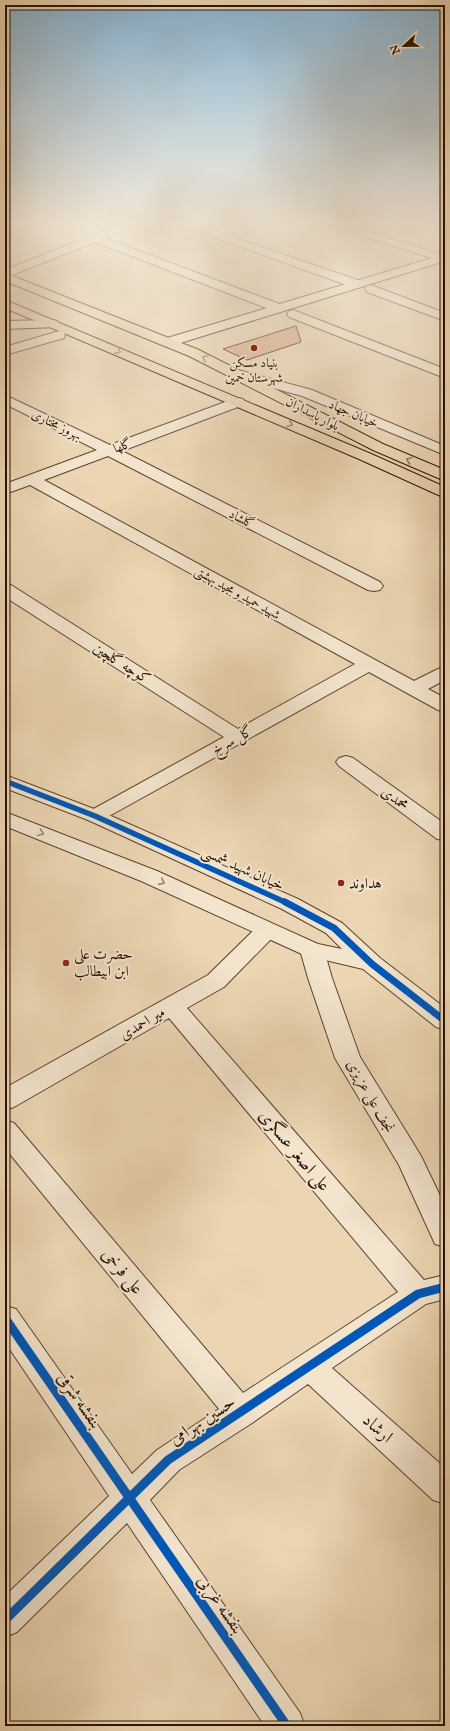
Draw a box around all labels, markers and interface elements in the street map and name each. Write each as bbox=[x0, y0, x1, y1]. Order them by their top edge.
north arrow bbox=[384, 26, 424, 66]
text: N bbox=[387, 42, 403, 56]
marker: بنیاد مسکن شهرستان خمین bbox=[249, 343, 259, 353]
one-way arrow bbox=[115, 347, 122, 355]
one-way arrow bbox=[202, 355, 210, 363]
place label: بنیاد مسکن شهرستان خمین bbox=[225, 355, 283, 386]
street label: بلوار پاسداران bbox=[283, 394, 342, 435]
street label: خیابان جهاد bbox=[326, 396, 381, 432]
street label: بهروز مختاری bbox=[29, 406, 84, 444]
one-way arrow bbox=[285, 419, 293, 427]
street label: گلها bbox=[111, 435, 134, 457]
one-way arrow bbox=[406, 457, 414, 465]
street label: گلشاد bbox=[226, 506, 257, 532]
street label: شهید حمید و مجید بهشتی bbox=[191, 563, 283, 624]
street label: کوچه گلچین bbox=[89, 638, 154, 689]
street label: گل سرخ bbox=[208, 721, 258, 762]
street label: محمدی bbox=[378, 782, 412, 814]
one-way arrow bbox=[38, 828, 45, 836]
street label: خیابان شهید شمسی bbox=[198, 842, 287, 896]
place label: هداوند bbox=[349, 874, 382, 892]
one-way arrow bbox=[157, 877, 165, 885]
marker: هداوند bbox=[336, 878, 346, 888]
place label: حضرت علی ابن ابیطالب bbox=[74, 945, 133, 981]
marker: حضرت علی ابن ابیطالب bbox=[61, 958, 71, 968]
street label: میر احمدی bbox=[116, 1002, 168, 1044]
street label: نجف علی عزیزی bbox=[341, 1056, 399, 1137]
street label: علی اصغر عسگری bbox=[253, 1104, 336, 1197]
street label: علی فرخی bbox=[96, 1243, 149, 1300]
street label: بنفشه شرقی bbox=[52, 1367, 107, 1433]
street label: حسین بهرامی bbox=[165, 1390, 240, 1450]
street label: ارشاد bbox=[358, 1409, 398, 1447]
street label: بنفشه غربی bbox=[191, 1570, 249, 1639]

